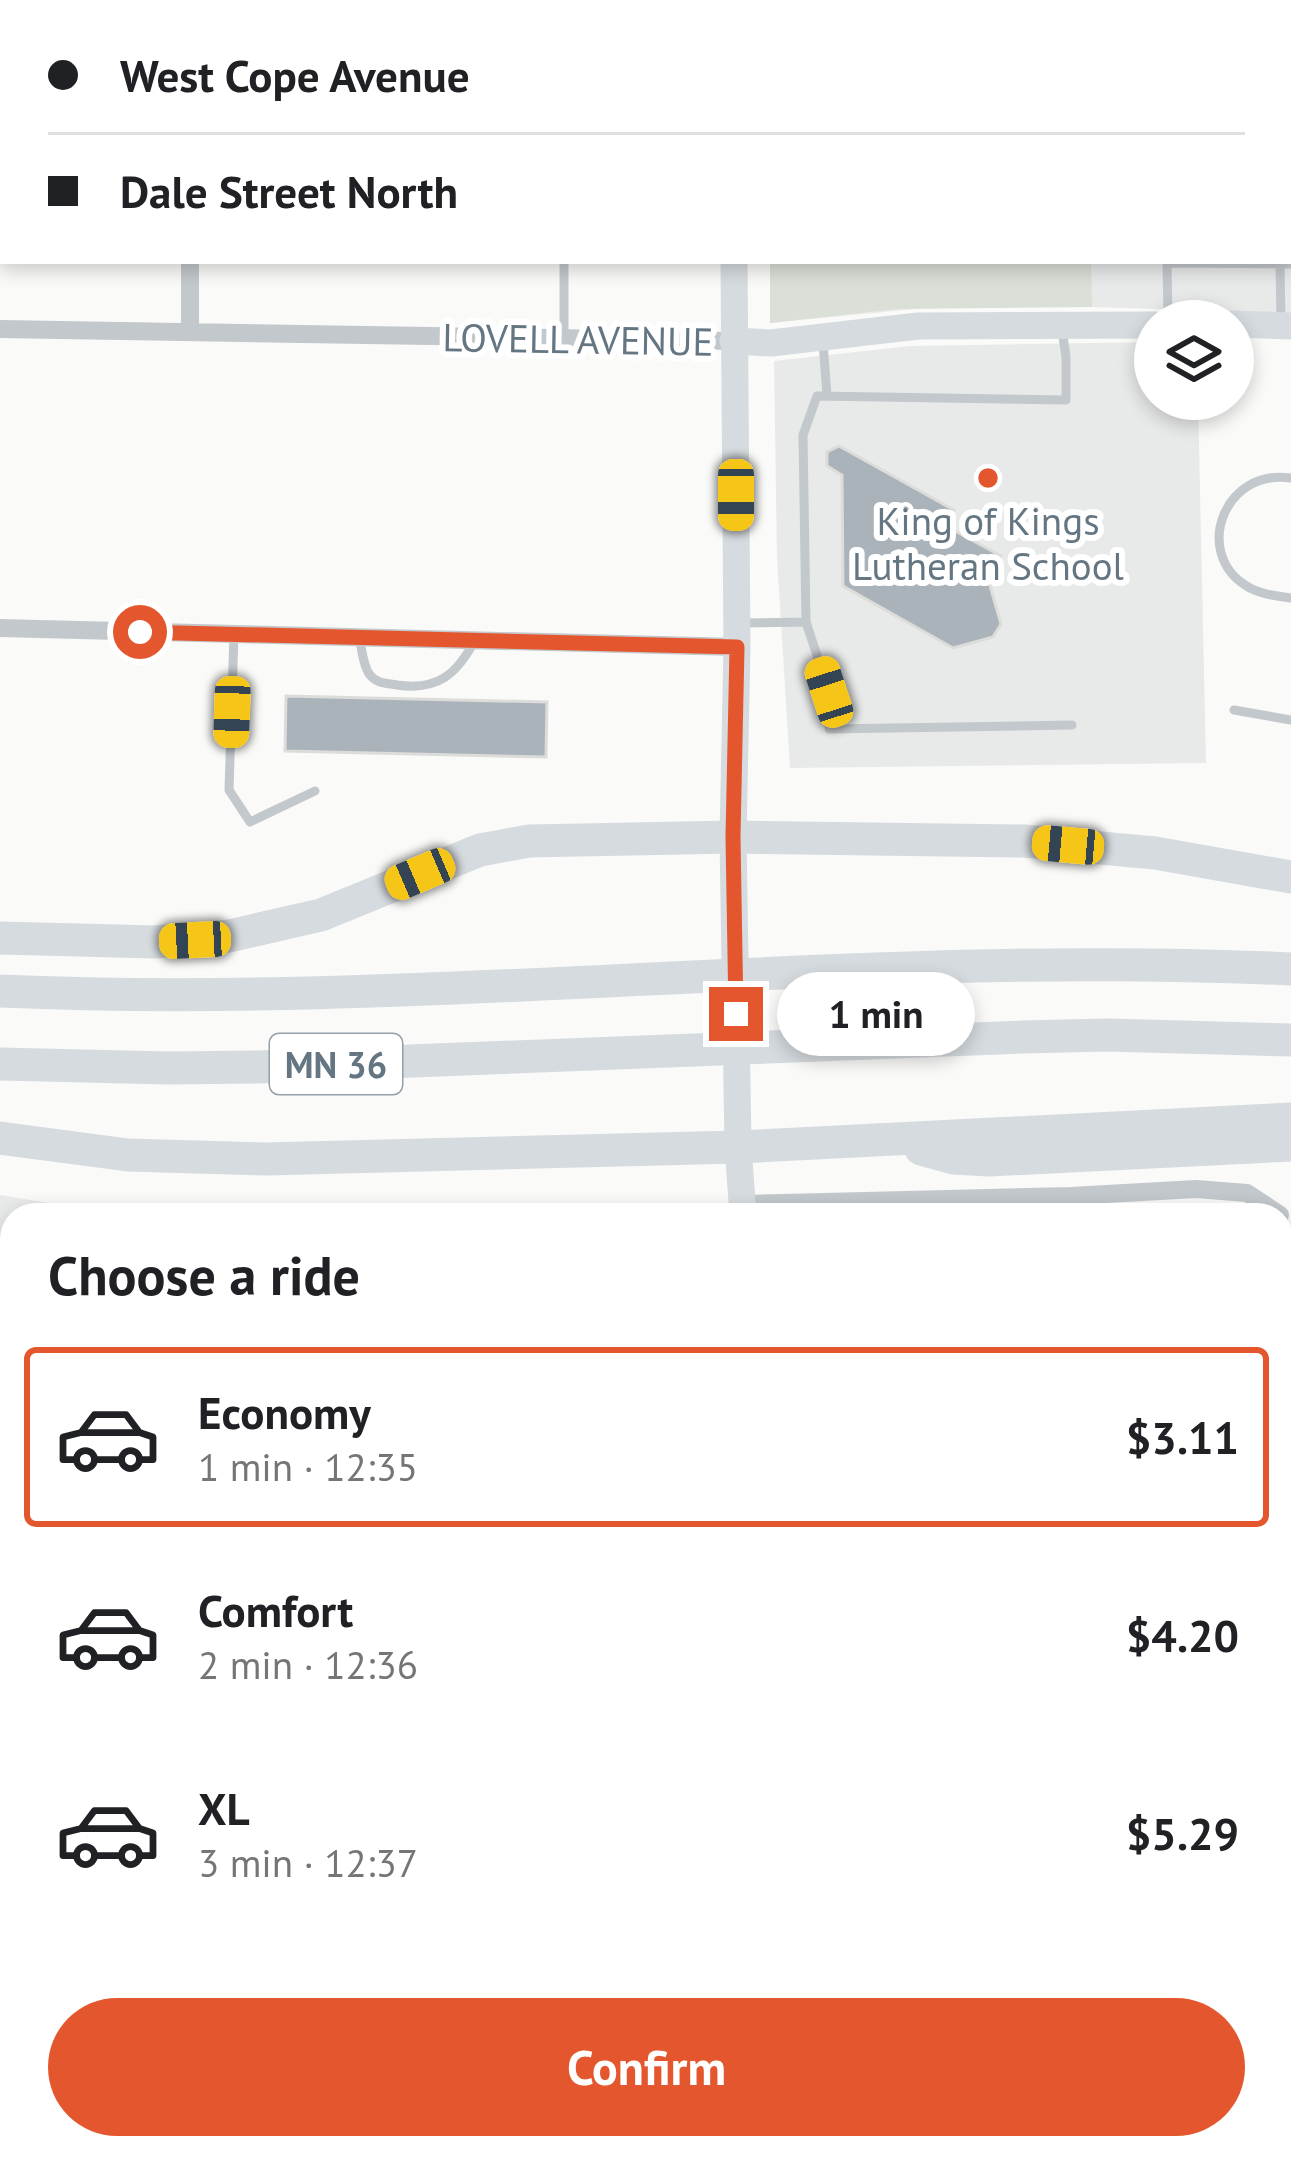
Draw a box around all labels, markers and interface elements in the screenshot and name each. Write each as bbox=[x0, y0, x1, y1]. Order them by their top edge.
text: West Cope Avenue bbox=[120, 46, 470, 104]
text: Dale Street North bbox=[120, 162, 458, 220]
map controls bbox=[1134, 300, 1254, 420]
button: layers bbox=[1134, 300, 1254, 420]
street label: LOVELL AVENUE bbox=[442, 311, 714, 367]
car bbox=[718, 459, 754, 531]
marker: King of Kings Lutheran School bbox=[975, 465, 1001, 491]
place label: King of Kings Lutheran School bbox=[852, 495, 1125, 591]
route start bbox=[113, 605, 167, 659]
car bbox=[801, 652, 857, 732]
car bbox=[213, 675, 251, 749]
car bbox=[1031, 824, 1105, 866]
car bbox=[380, 843, 460, 905]
car bbox=[158, 920, 232, 960]
callout: 1 min bbox=[778, 972, 976, 1056]
route end bbox=[709, 987, 763, 1041]
text: 1 min bbox=[828, 988, 924, 1039]
road number: MN 36 bbox=[270, 1034, 402, 1094]
text: Choose a ride bbox=[48, 1240, 360, 1310]
icon: car bbox=[54, 1383, 162, 1491]
text: Economy bbox=[198, 1383, 371, 1441]
text: $3.11 bbox=[1126, 1408, 1239, 1466]
text: 1 min · 12:35 bbox=[198, 1441, 418, 1492]
icon: car bbox=[54, 1581, 162, 1689]
text: Comfort bbox=[198, 1581, 353, 1639]
text: $4.20 bbox=[1126, 1606, 1239, 1664]
text: 2 min · 12:36 bbox=[198, 1639, 418, 1690]
icon: car bbox=[54, 1779, 162, 1887]
text: XL bbox=[198, 1779, 250, 1837]
text: $5.29 bbox=[1126, 1804, 1239, 1862]
text: 3 min · 12:37 bbox=[198, 1837, 418, 1888]
button: Confirm bbox=[48, 1998, 1245, 2136]

